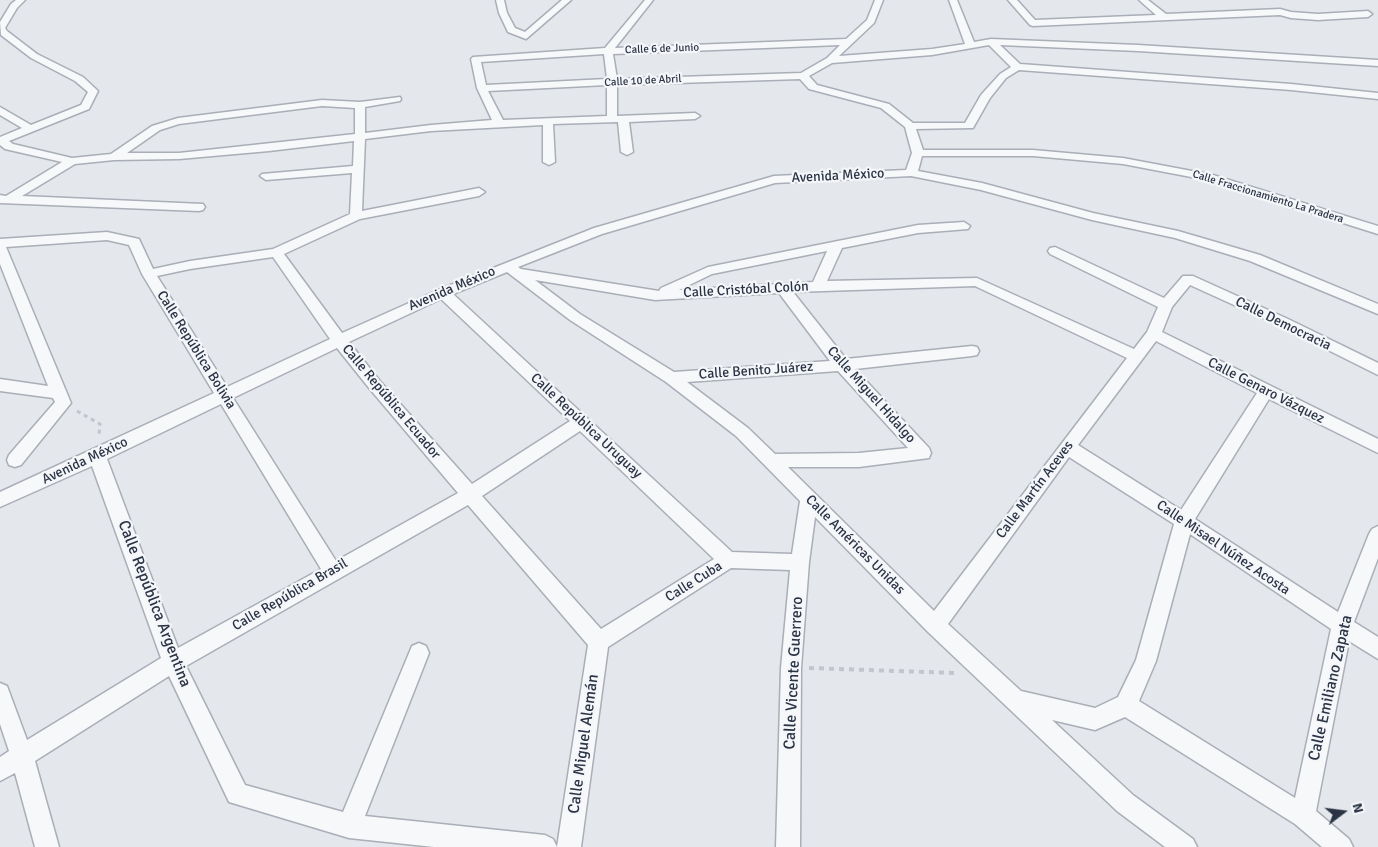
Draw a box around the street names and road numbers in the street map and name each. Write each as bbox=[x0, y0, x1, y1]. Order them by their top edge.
street label: Calle 6 de Junio bbox=[625, 41, 699, 57]
street label: Calle 10 de Abril bbox=[604, 72, 682, 90]
street label: Avenida México bbox=[791, 165, 885, 187]
street label: Calle Fraccionamiento La Pradera bbox=[1191, 168, 1345, 226]
street label: Avenida México bbox=[406, 263, 498, 315]
street label: Calle Cristóbal Colón bbox=[683, 278, 809, 302]
street label: Calle República Bolivia bbox=[153, 288, 239, 412]
street label: Calle Democracia bbox=[1232, 294, 1334, 354]
street label: Calle República Ecuador bbox=[338, 341, 444, 463]
street label: Calle Miguel Hidalgo bbox=[823, 343, 919, 447]
street label: Calle Genaro Vázquez bbox=[1205, 354, 1327, 428]
street label: Calle Benito Juárez bbox=[698, 359, 814, 383]
street label: Calle República Uruguay bbox=[527, 370, 645, 482]
street label: Avenida México bbox=[39, 434, 131, 488]
street label: Calle Martín Aceves bbox=[993, 438, 1077, 542]
street label: Calle Américas Unidas bbox=[802, 492, 908, 598]
street label: Calle Misael Núñez Acosta bbox=[1153, 497, 1293, 599]
street label: Calle República Argentina bbox=[113, 518, 195, 690]
street label: Calle República Brasil bbox=[229, 555, 351, 635]
street label: Calle Cuba bbox=[662, 558, 726, 606]
street label: Calle Vicente Guerrero bbox=[780, 596, 808, 750]
street label: Calle Emiliano Zapata bbox=[1305, 613, 1357, 763]
street label: Calle Miguel Alemán bbox=[565, 673, 603, 815]

